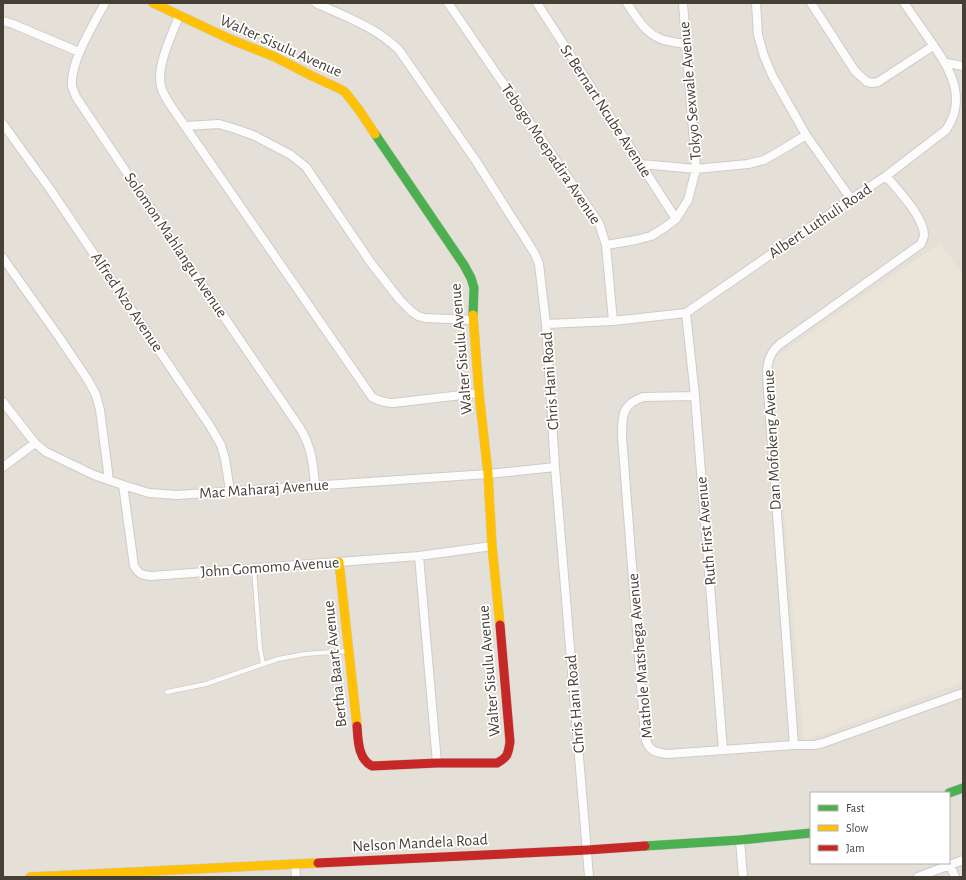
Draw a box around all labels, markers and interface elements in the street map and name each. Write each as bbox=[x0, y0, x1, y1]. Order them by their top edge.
street label: Walter Sisulu Avenue bbox=[218, 12, 344, 80]
street label: Tokyo Sexwale Avenue bbox=[676, 21, 705, 161]
street label: Sr Bernart Ncube Avenue bbox=[557, 42, 655, 180]
street label: Tebogo Moepadira Avenue bbox=[498, 81, 604, 227]
street label: Solomon Mahlangu Avenue bbox=[122, 170, 230, 320]
street label: Albert Luthuli Road bbox=[766, 181, 874, 261]
street label: Alfred Nzo Avenue bbox=[88, 249, 166, 355]
street label: Walter Sisulu Avenue bbox=[447, 283, 475, 415]
street label: Chris Hani Road bbox=[539, 331, 561, 431]
street label: Dan Mofokeng Avenue bbox=[760, 369, 784, 511]
street label: Mac Maharaj Avenue bbox=[199, 476, 329, 503]
street label: Ruth First Avenue bbox=[693, 476, 719, 586]
street label: John Gomomo Avenue bbox=[200, 554, 340, 580]
street label: Mathole Matshega Avenue bbox=[625, 573, 655, 739]
street label: Bertha Baart Avenue bbox=[320, 600, 350, 728]
street label: Walter Sisulu Avenue bbox=[475, 605, 503, 737]
street label: Chris Hani Road bbox=[563, 654, 587, 754]
legend bbox=[810, 792, 950, 864]
text: Fast bbox=[846, 802, 865, 814]
text: Slow bbox=[846, 822, 868, 834]
street label: Nelson Mandela Road bbox=[352, 831, 488, 855]
text: Jam bbox=[846, 842, 865, 854]

